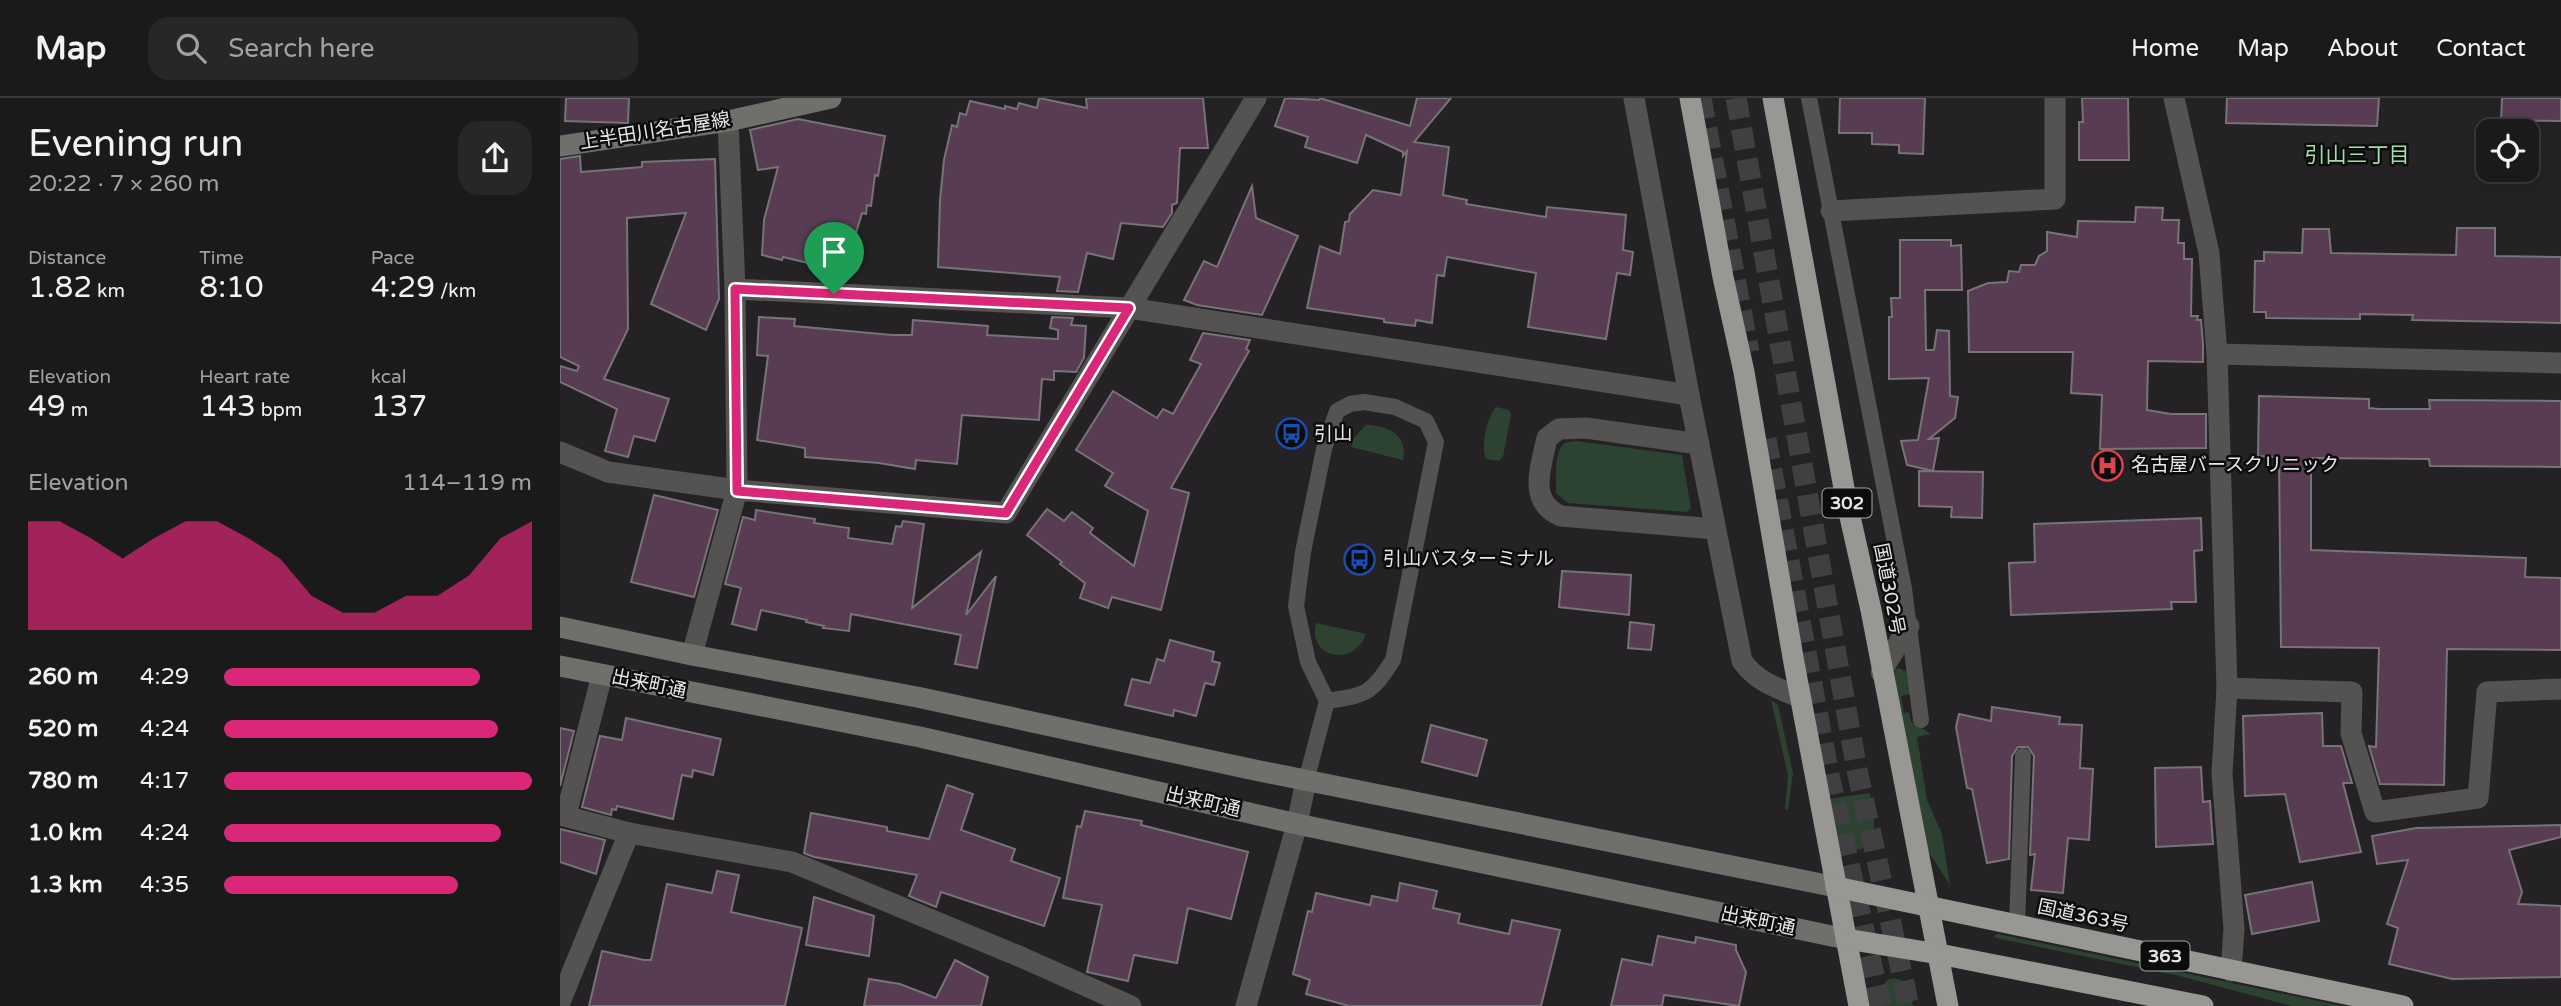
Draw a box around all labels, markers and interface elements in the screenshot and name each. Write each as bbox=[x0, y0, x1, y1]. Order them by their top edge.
search box bbox=[148, 17, 638, 80]
text: Map bbox=[35, 29, 106, 68]
icon: search bbox=[172, 29, 210, 67]
text: Search here bbox=[228, 33, 374, 64]
text: Home bbox=[2131, 34, 2199, 63]
text: Map bbox=[2237, 34, 2289, 63]
text: About bbox=[2327, 34, 2398, 63]
text: Contact bbox=[2436, 34, 2526, 63]
street label: 上半田川名古屋線 bbox=[578, 108, 732, 154]
map controls bbox=[2476, 119, 2539, 182]
button: locate bbox=[2476, 119, 2539, 182]
text: Evening run bbox=[28, 121, 243, 167]
button: share bbox=[458, 121, 532, 195]
district label: 引山三丁目 bbox=[2305, 143, 2410, 168]
text: 20:22 · 7 × 260 m bbox=[28, 170, 219, 198]
pin bbox=[804, 222, 864, 294]
icon: arrive bbox=[815, 233, 853, 271]
text: Distance bbox=[28, 247, 106, 269]
text: Time bbox=[199, 247, 244, 269]
text: Pace bbox=[371, 247, 414, 269]
text: 1.82 bbox=[28, 269, 92, 306]
text: 8:10 bbox=[199, 269, 264, 306]
text: 4:29 bbox=[371, 269, 435, 306]
text: km bbox=[92, 280, 125, 302]
text: /km bbox=[435, 280, 476, 302]
text: Elevation bbox=[28, 366, 111, 388]
text: Heart rate bbox=[199, 366, 290, 388]
text: kcal bbox=[371, 366, 406, 388]
text: 49 bbox=[28, 388, 66, 425]
text: 143 bbox=[199, 388, 256, 425]
text: 137 bbox=[371, 388, 427, 425]
text: m bbox=[66, 399, 88, 421]
text: bpm bbox=[256, 399, 302, 421]
bus stop icon: 引山 bbox=[1274, 417, 1308, 451]
place label: 引山 bbox=[1314, 423, 1352, 445]
hospital icon: 名古屋バースクリニック bbox=[2091, 448, 2125, 482]
place label: 名古屋バースクリニック bbox=[2131, 454, 2339, 476]
text: Elevation bbox=[28, 469, 129, 497]
text: 114–119 m bbox=[402, 469, 532, 497]
road number: 302 bbox=[1822, 488, 1872, 517]
street label: 国道302号 bbox=[1869, 541, 1909, 637]
bus stop icon: 引山バスターミナル bbox=[1343, 542, 1377, 576]
place label: 引山バスターミナル bbox=[1383, 548, 1554, 570]
text: 260 m bbox=[28, 663, 98, 691]
text: 4:29 bbox=[140, 663, 189, 691]
street label: 出来町通 bbox=[610, 665, 688, 703]
text: 520 m bbox=[28, 715, 98, 743]
text: 4:24 bbox=[140, 715, 189, 743]
text: 780 m bbox=[28, 767, 98, 795]
text: 4:17 bbox=[140, 767, 189, 795]
street label: 出来町通 bbox=[1163, 783, 1243, 821]
text: 1.0 km bbox=[28, 819, 103, 847]
text: 4:24 bbox=[140, 819, 189, 847]
text: 1.3 km bbox=[28, 871, 103, 899]
text: 4:35 bbox=[140, 871, 189, 899]
street label: 国道363号 bbox=[2035, 896, 2131, 936]
street label: 出来町通 bbox=[1719, 902, 1797, 940]
road number: 363 bbox=[2140, 942, 2190, 970]

